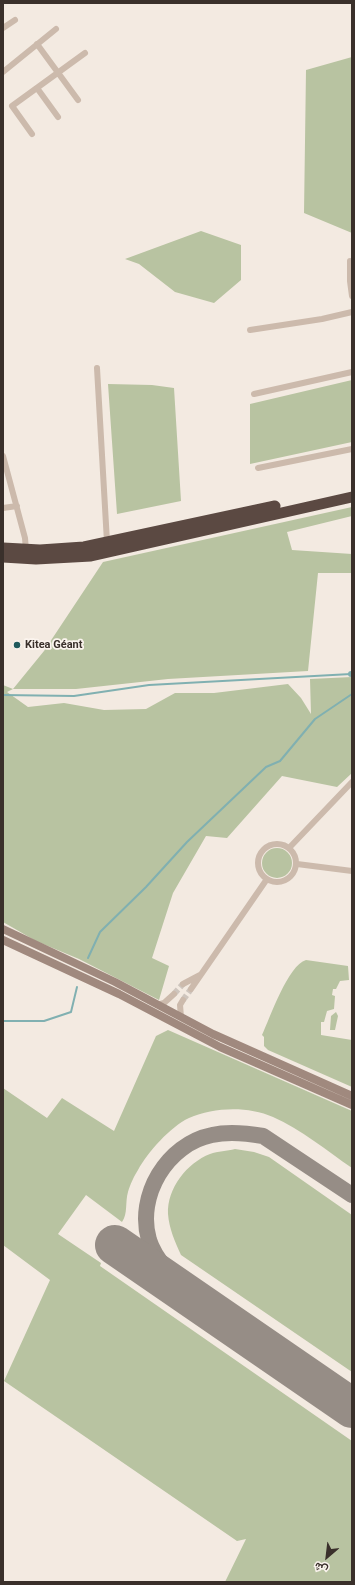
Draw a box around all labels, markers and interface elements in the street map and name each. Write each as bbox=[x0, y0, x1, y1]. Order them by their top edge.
place label: Kitea Géant bbox=[25, 638, 82, 652]
marker: Kitea Géant bbox=[12, 640, 22, 650]
north arrow bbox=[307, 1537, 347, 1577]
text: ش bbox=[312, 1559, 330, 1577]

